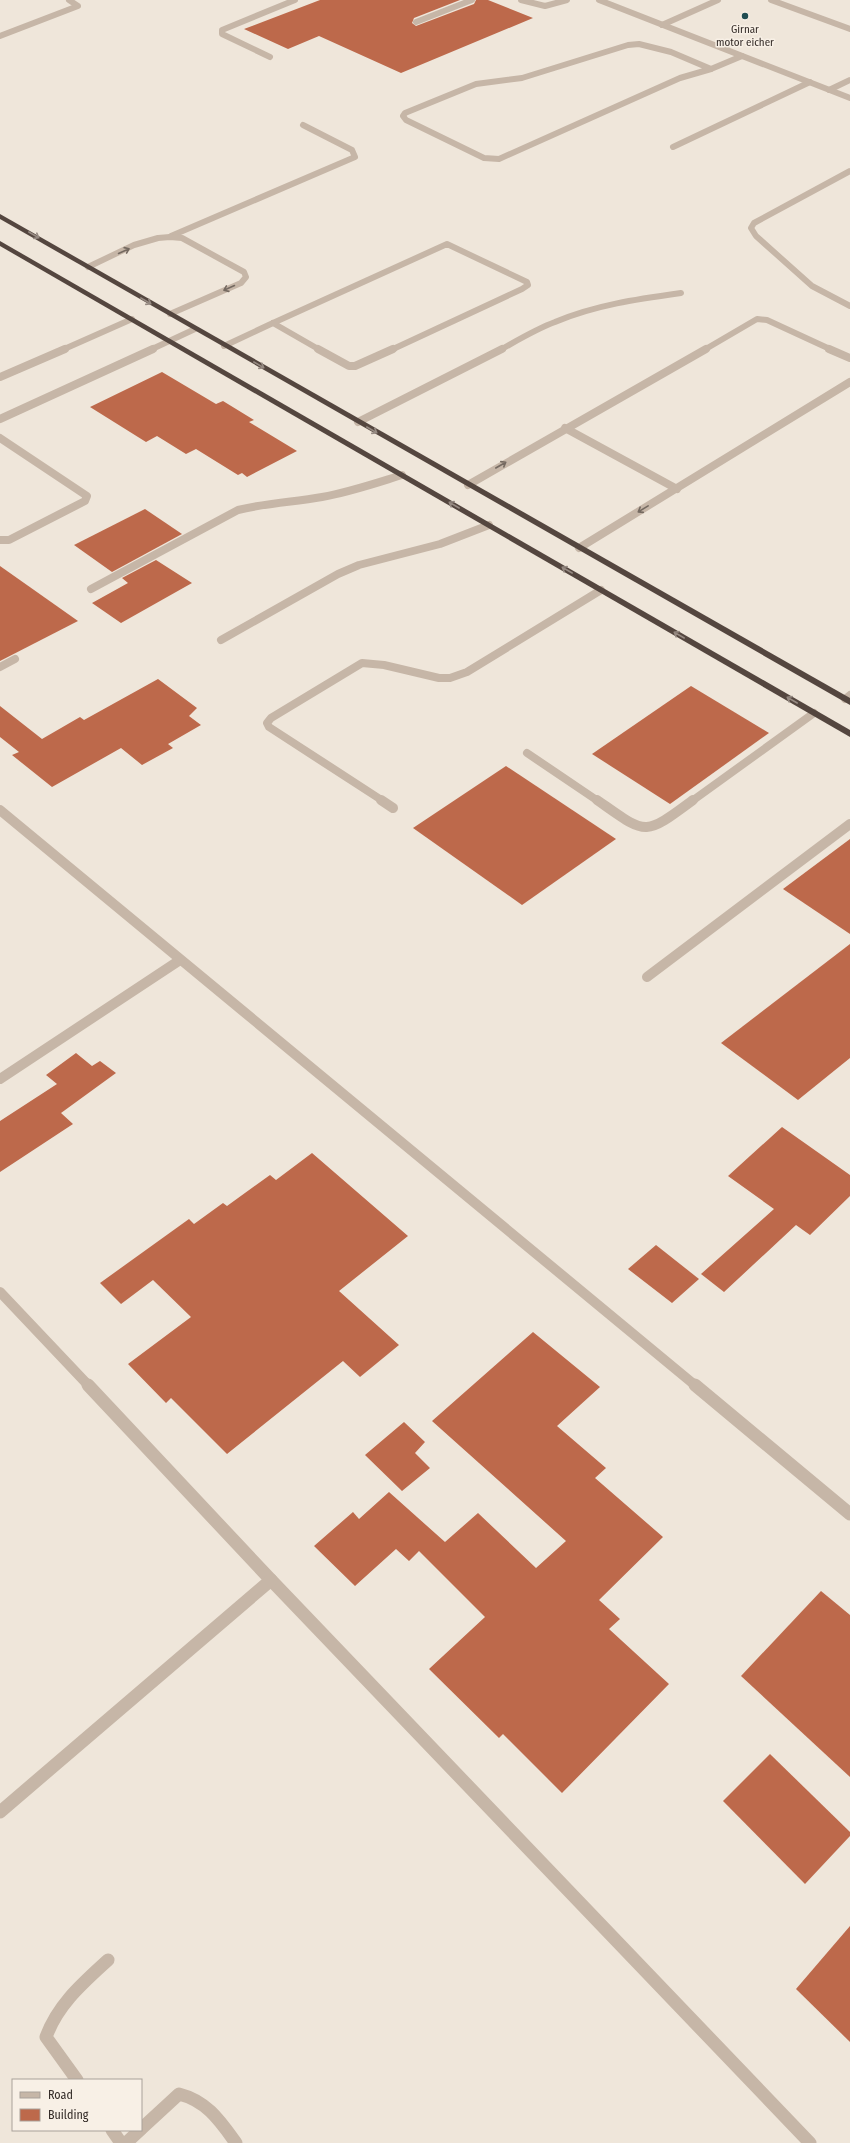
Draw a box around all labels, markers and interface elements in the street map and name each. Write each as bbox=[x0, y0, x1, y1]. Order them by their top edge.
marker: Girnar motor eicher bbox=[740, 11, 750, 21]
place label: Girnar motor eicher bbox=[716, 23, 774, 49]
one-way arrow bbox=[28, 232, 40, 240]
one-way arrow bbox=[117, 247, 129, 254]
one-way arrow bbox=[224, 285, 236, 292]
one-way arrow bbox=[140, 297, 152, 305]
one-way arrow bbox=[253, 362, 265, 370]
one-way arrow bbox=[365, 427, 377, 435]
one-way arrow bbox=[495, 461, 507, 469]
one-way arrow bbox=[448, 501, 460, 509]
one-way arrow bbox=[638, 505, 649, 513]
one-way arrow bbox=[561, 566, 573, 574]
one-way arrow bbox=[673, 631, 685, 639]
one-way arrow bbox=[786, 696, 798, 704]
legend bbox=[12, 2079, 142, 2131]
text: Road bbox=[48, 2088, 73, 2102]
text: Building bbox=[48, 2108, 89, 2122]

